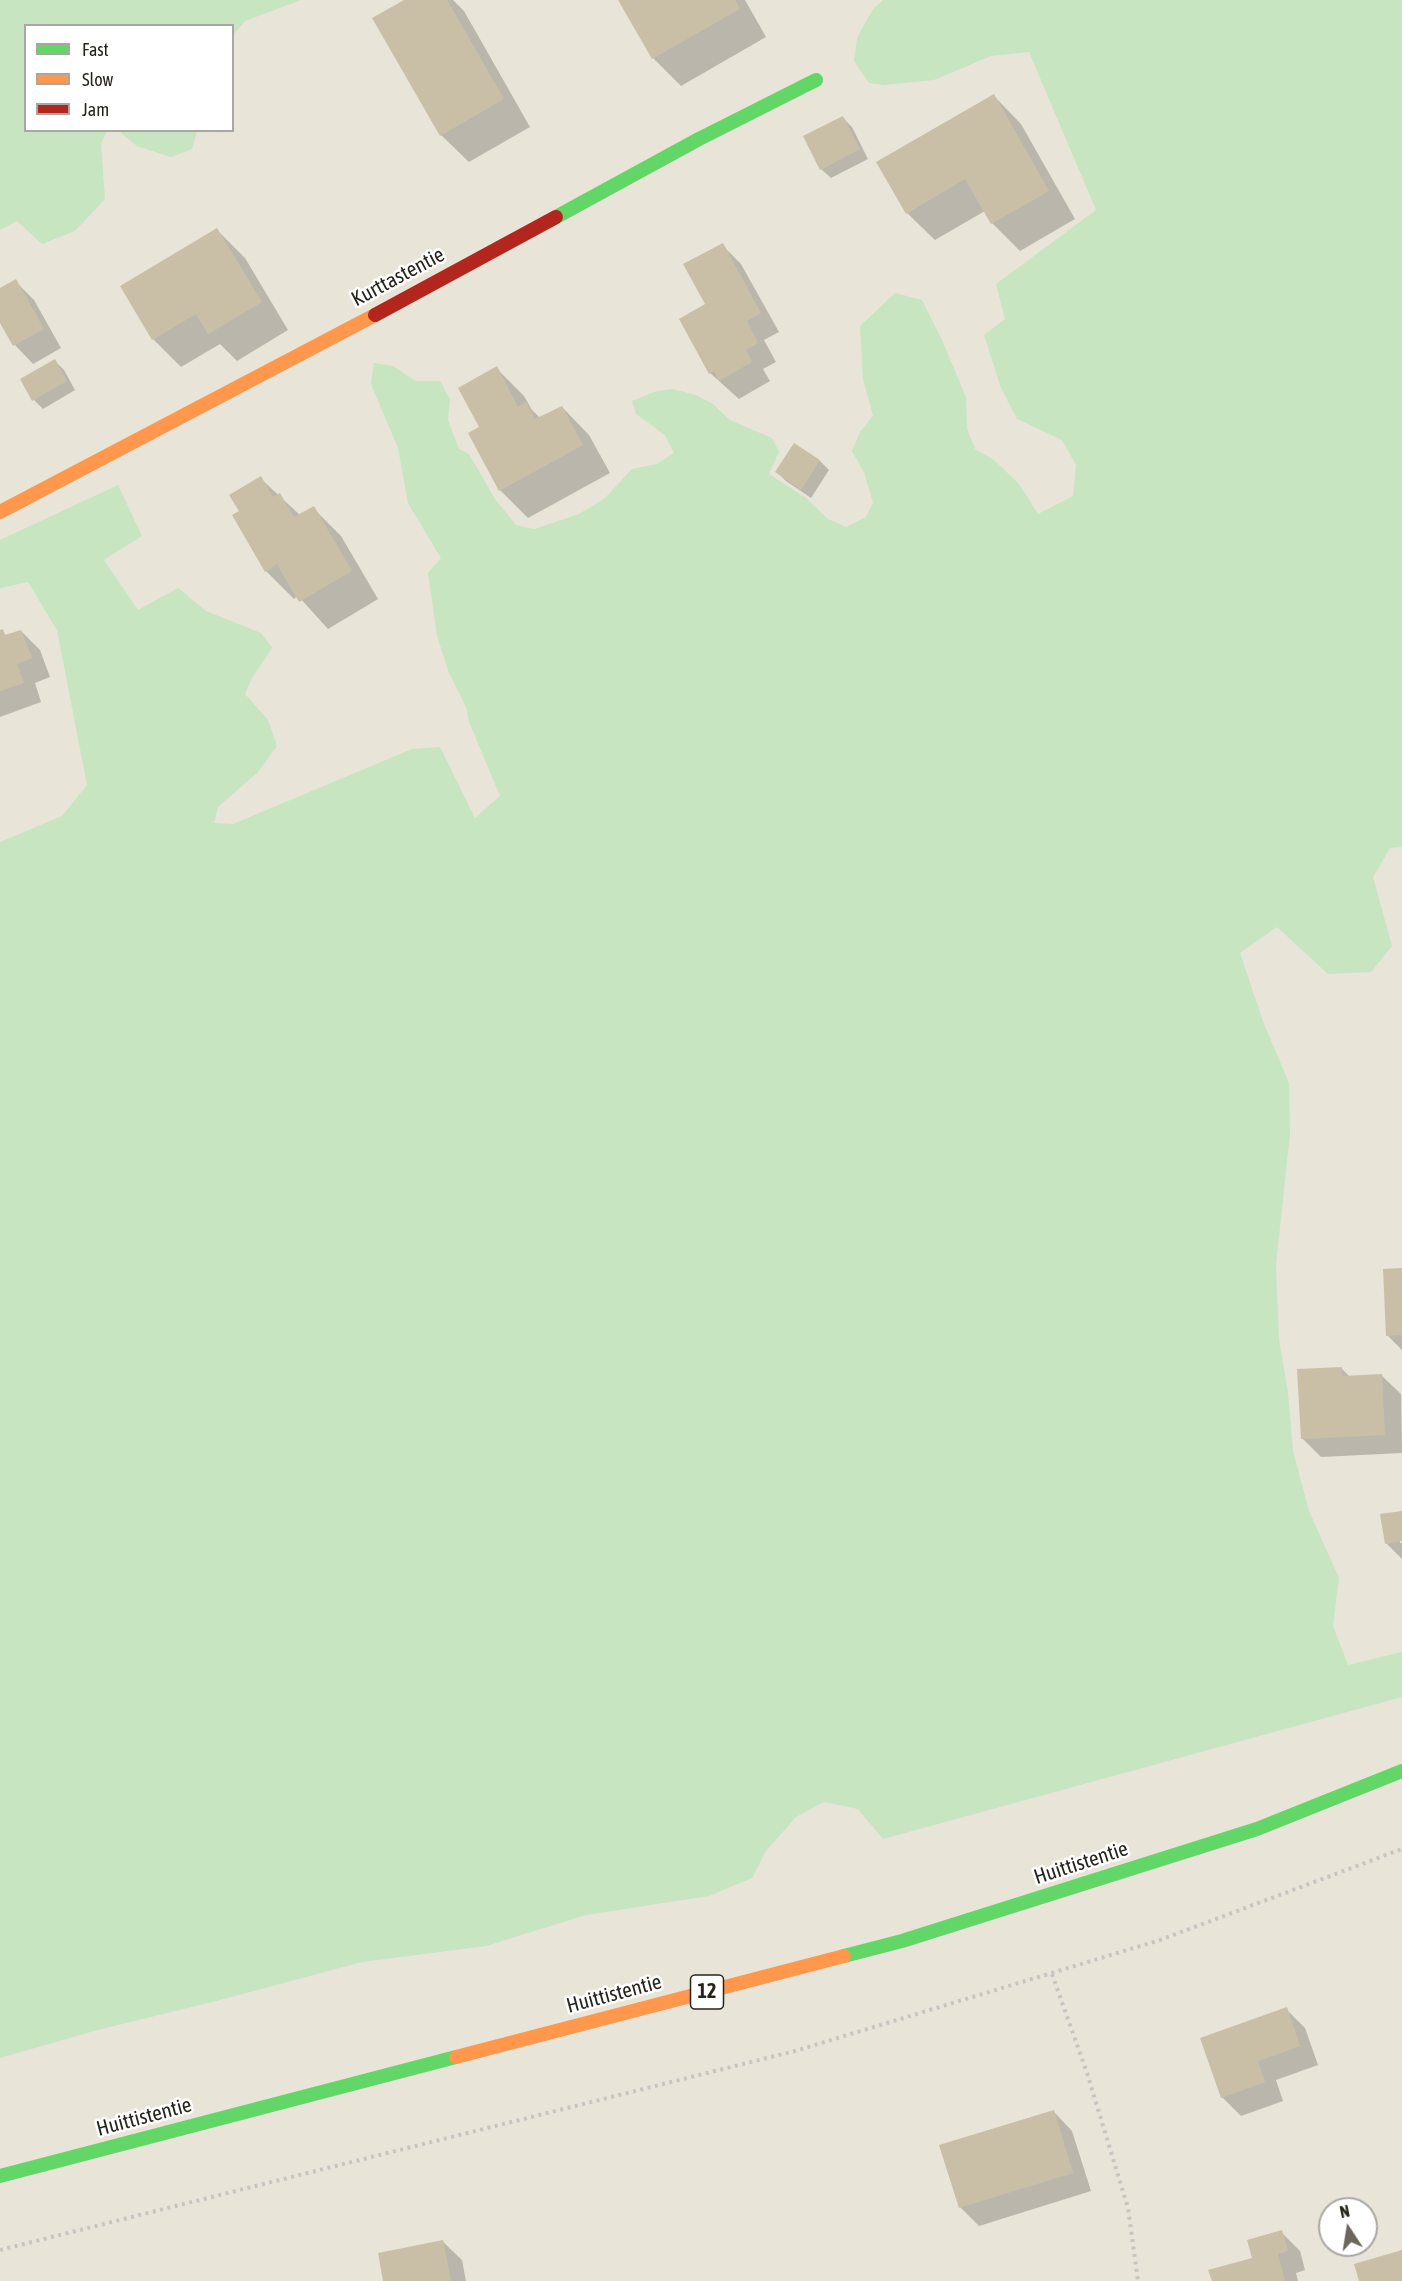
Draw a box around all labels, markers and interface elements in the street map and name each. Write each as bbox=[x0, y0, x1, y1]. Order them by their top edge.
legend bbox=[24, 24, 234, 132]
text: Fast bbox=[82, 39, 109, 60]
text: Slow bbox=[82, 69, 113, 90]
text: Jam bbox=[82, 99, 109, 120]
street label: Kurttastentie bbox=[347, 242, 449, 312]
street label: Huittistentie bbox=[1031, 1836, 1131, 1890]
street label: Huittistentie bbox=[564, 1969, 664, 2019]
road number: 12 bbox=[690, 1975, 724, 2009]
street label: Huittistentie bbox=[94, 2092, 194, 2142]
north arrow bbox=[1318, 2197, 1378, 2257]
text: N bbox=[1338, 2202, 1351, 2221]

